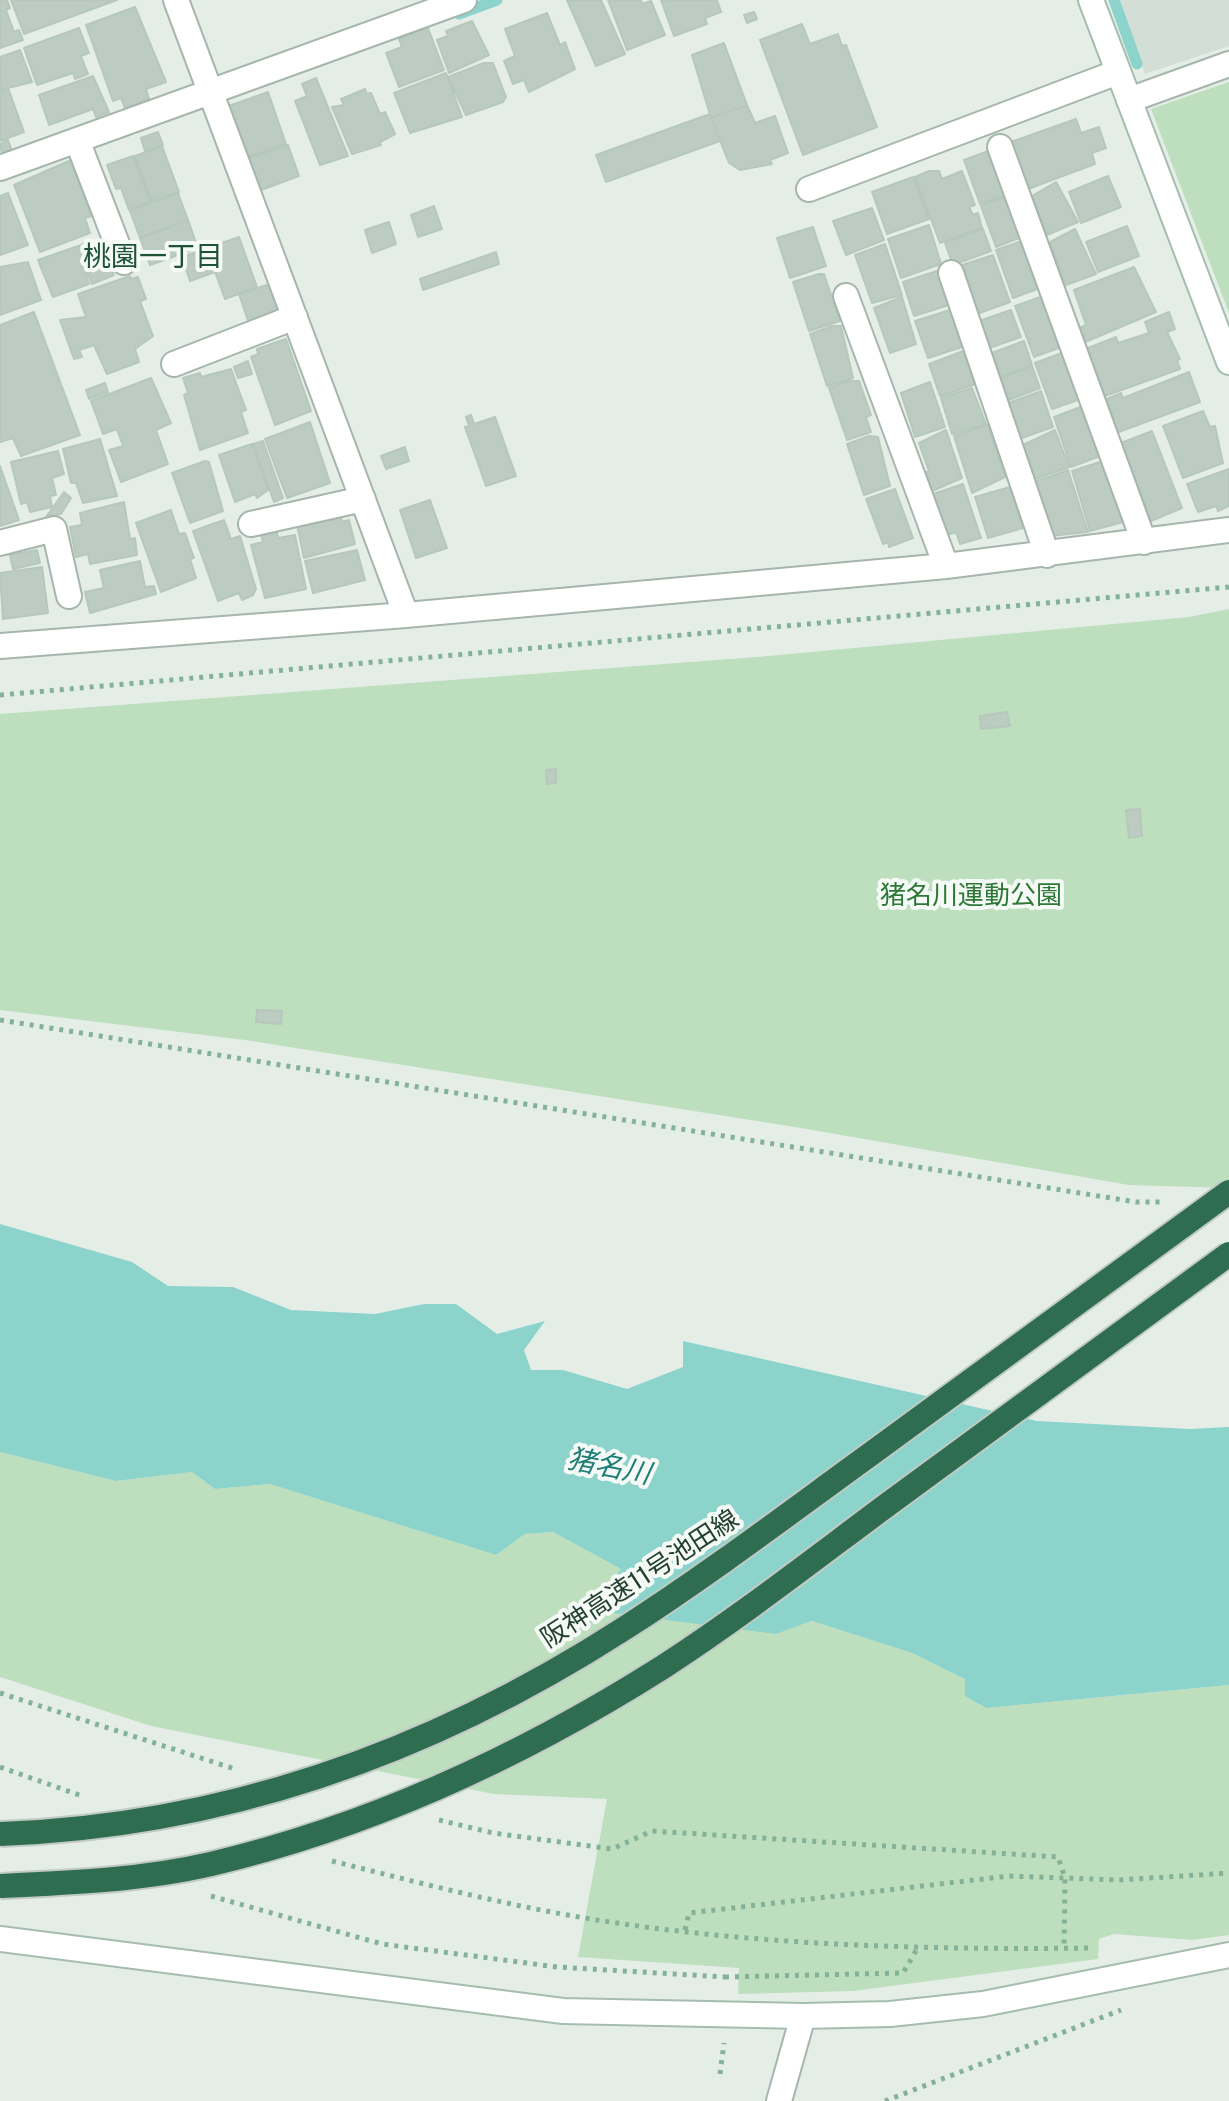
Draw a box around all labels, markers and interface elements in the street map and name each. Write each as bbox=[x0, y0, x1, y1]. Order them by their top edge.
district label: 桃園一丁目 bbox=[83, 240, 223, 274]
park label: 猪名川運動公園 bbox=[880, 880, 1062, 912]
water label: 猪名川 bbox=[565, 1442, 653, 1492]
street label: 阪神高速11号池田線 bbox=[535, 1504, 745, 1654]

